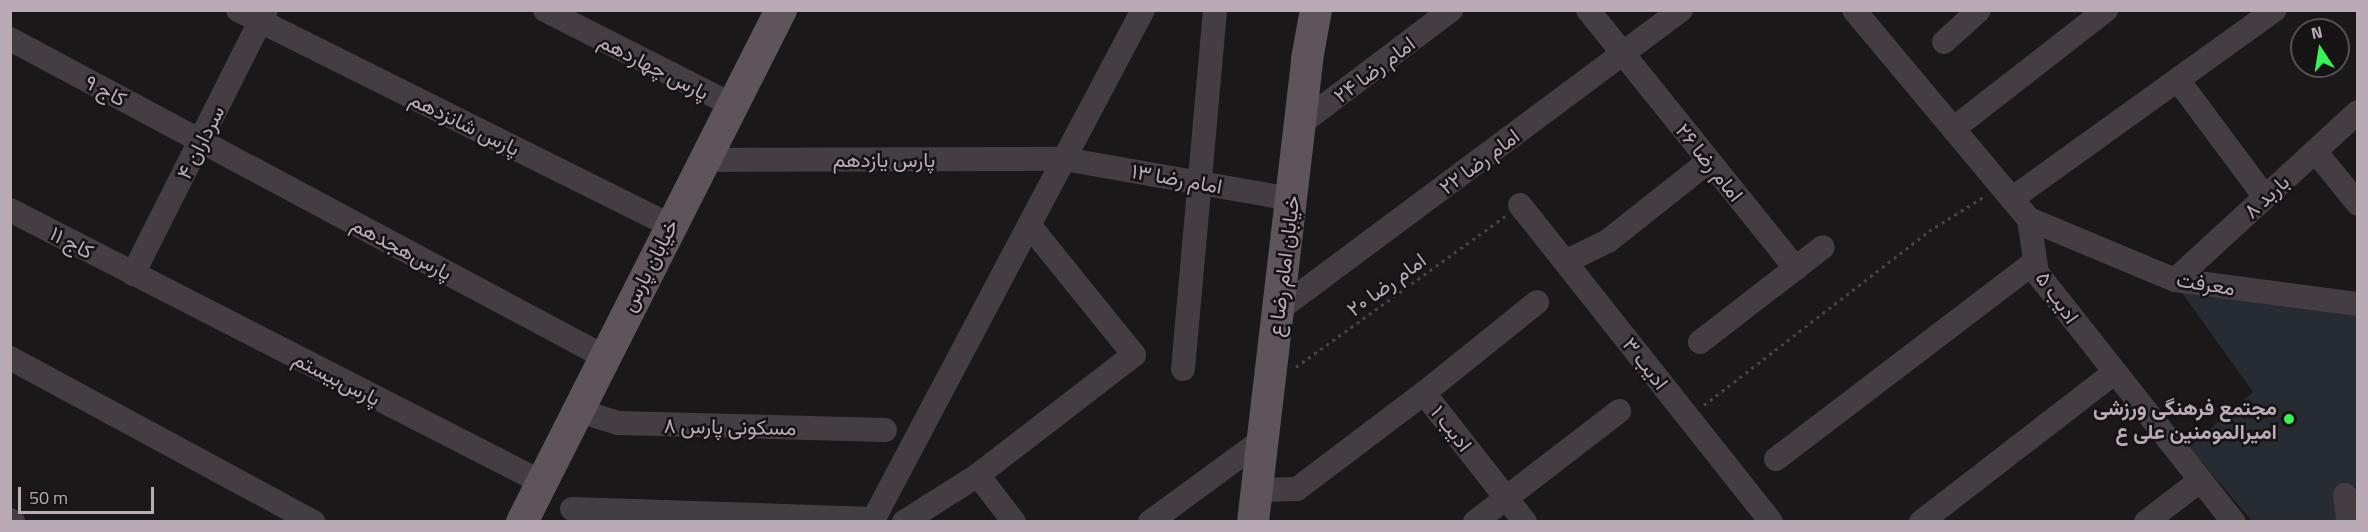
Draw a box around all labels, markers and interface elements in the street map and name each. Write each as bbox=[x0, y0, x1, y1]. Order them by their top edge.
north arrow bbox=[2290, 18, 2350, 78]
text: N bbox=[2309, 19, 2325, 45]
street label: پارس‌‌ چهاردهم bbox=[595, 27, 713, 105]
street label: امام رضا ۲۴ bbox=[1329, 30, 1419, 108]
street label: کاج ۹ bbox=[81, 69, 131, 111]
street label: پارس‌‌ شانزدهم bbox=[406, 85, 524, 161]
street label: سرداران ۴ bbox=[171, 101, 229, 183]
street label: امام رضا ۲۶ bbox=[1671, 118, 1749, 206]
street label: امام رضا ۲۲ bbox=[1434, 123, 1524, 199]
street label: پارس‌‌ یازدهم bbox=[833, 146, 935, 172]
street label: امام رضا ۱۳ bbox=[1130, 158, 1224, 198]
street label: باربد ۸ bbox=[2238, 169, 2294, 223]
street label: خیابان امام رضا ع bbox=[1262, 194, 1304, 338]
street label: پارس‌‌هجدهم bbox=[347, 211, 457, 285]
street label: خیابان پارس bbox=[615, 215, 683, 315]
street label: کاج ۱۱ bbox=[46, 220, 98, 264]
street label: امام رضا ۲۰ bbox=[1341, 247, 1431, 321]
street label: ادیب ۵ bbox=[2031, 266, 2085, 328]
street label: معرفت bbox=[2175, 266, 2237, 300]
street label: ادیب ۳ bbox=[1618, 332, 1674, 394]
street label: پارس‌بیستم bbox=[289, 345, 385, 411]
place label: مجتمع فرهنگی ورزشی امیرالمومنین علی ‌ع bbox=[2093, 394, 2277, 444]
street label: ادیب ۱ bbox=[1426, 400, 1478, 456]
street label: مسکونی پارس ۸ bbox=[663, 412, 797, 440]
marker: مجتمع فرهنگی ورزشی امیرالمومنین علی ‌ع bbox=[2282, 412, 2296, 426]
scale bar bbox=[21, 475, 158, 513]
text: 50 m bbox=[29, 484, 68, 511]

